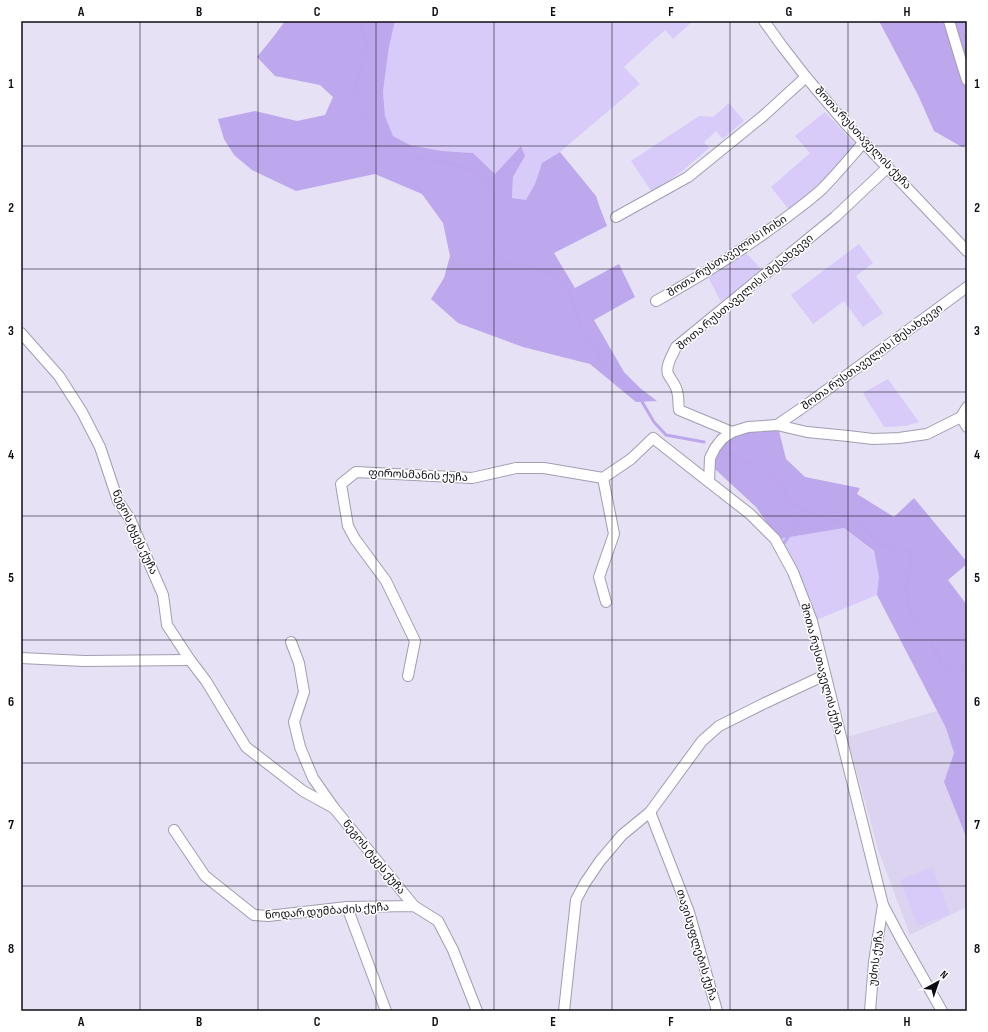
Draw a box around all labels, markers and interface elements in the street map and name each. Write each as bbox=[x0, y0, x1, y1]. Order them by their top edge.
text: A bbox=[77, 4, 85, 20]
text: B bbox=[196, 4, 202, 20]
text: C bbox=[314, 4, 321, 20]
text: D bbox=[432, 4, 439, 20]
text: E bbox=[550, 4, 556, 20]
text: F bbox=[668, 4, 674, 20]
text: G bbox=[786, 4, 793, 20]
text: H bbox=[904, 4, 911, 20]
text: 1 bbox=[8, 76, 14, 92]
text: 1 bbox=[974, 76, 980, 92]
street label: შოთა რუსთაველის ქუჩა bbox=[812, 84, 914, 192]
text: 2 bbox=[8, 200, 14, 216]
text: 2 bbox=[974, 200, 980, 216]
street label: შოთა რუსთაველის I ჩიხი bbox=[665, 212, 789, 300]
street label: შოთა რუსთაველის II შესახვევი bbox=[674, 231, 816, 353]
street label: შოთა რუსთაველის I შესახვევი bbox=[799, 301, 945, 413]
text: 3 bbox=[8, 323, 14, 339]
text: 3 bbox=[974, 323, 980, 339]
text: 4 bbox=[8, 447, 14, 463]
text: 4 bbox=[974, 447, 980, 463]
street label: ფიროსმანის ქუჩა bbox=[368, 466, 468, 484]
street label: ნეგოს ტყეს ქუჩა bbox=[110, 488, 160, 576]
text: 5 bbox=[8, 570, 14, 586]
text: 5 bbox=[974, 570, 980, 586]
street label: შოთა რუსთაველის ქუჩა bbox=[798, 602, 846, 736]
text: 6 bbox=[8, 694, 14, 710]
text: 6 bbox=[974, 694, 980, 710]
text: 7 bbox=[8, 817, 14, 833]
street label: ნეგოს ტყეს ქუჩა bbox=[340, 817, 408, 897]
text: 7 bbox=[974, 817, 980, 833]
street label: თავისუფლების ქუჩა bbox=[674, 888, 720, 1002]
street label: ნოდარ დუმბაძის ქუჩა bbox=[264, 900, 390, 922]
street label: უძოს ქუჩა bbox=[866, 929, 886, 987]
text: 8 bbox=[8, 941, 14, 957]
text: 8 bbox=[974, 941, 980, 957]
north arrow bbox=[918, 962, 958, 1002]
text: N bbox=[938, 968, 951, 982]
text: A bbox=[77, 1014, 85, 1030]
text: B bbox=[196, 1014, 202, 1030]
text: C bbox=[314, 1014, 321, 1030]
text: D bbox=[432, 1014, 439, 1030]
text: E bbox=[550, 1014, 556, 1030]
text: F bbox=[668, 1014, 674, 1030]
text: G bbox=[786, 1014, 793, 1030]
text: H bbox=[904, 1014, 911, 1030]

